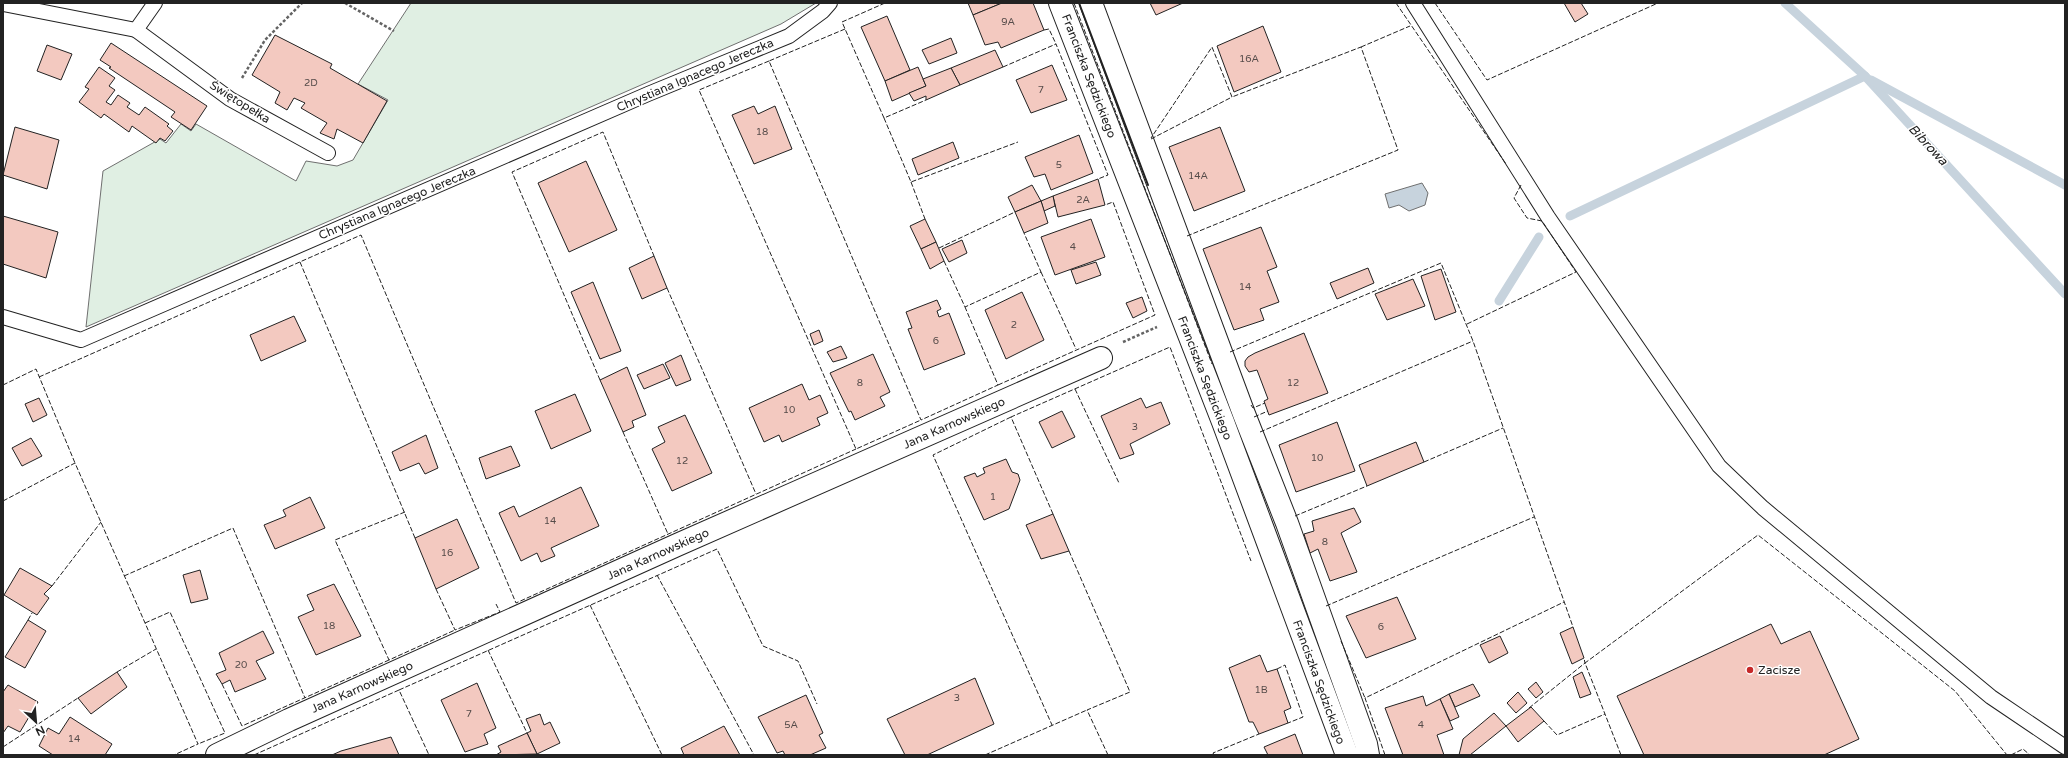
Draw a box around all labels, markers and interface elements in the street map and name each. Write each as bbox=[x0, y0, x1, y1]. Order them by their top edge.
street label: Franciszka Sędzickiego bbox=[1059, 12, 1119, 140]
house number: 9A bbox=[1001, 16, 1015, 28]
street label: Chrystiana Ignacego Jereczka bbox=[614, 36, 776, 114]
house number: 16A bbox=[1239, 53, 1259, 65]
house number: 2D bbox=[304, 77, 318, 89]
street label: Świętopełka bbox=[207, 78, 273, 126]
house number: 7 bbox=[1038, 84, 1044, 96]
water label: Bibrowa bbox=[1905, 121, 1952, 169]
house number: 18 bbox=[756, 126, 768, 138]
house number: 5 bbox=[1056, 159, 1062, 171]
street label: Chrystiana Ignacego Jereczka bbox=[316, 164, 478, 242]
house number: 14A bbox=[1188, 170, 1208, 182]
house number: 2A bbox=[1076, 194, 1090, 206]
house number: 4 bbox=[1070, 241, 1076, 253]
house number: 14 bbox=[1239, 281, 1251, 293]
street label: Franciszka Sędzickiego bbox=[1175, 314, 1235, 442]
house number: 2 bbox=[1011, 319, 1017, 331]
house number: 6 bbox=[933, 335, 939, 347]
house number: 8 bbox=[857, 377, 863, 389]
house number: 12 bbox=[1287, 377, 1299, 389]
street label: Jana Karnowskiego bbox=[901, 394, 1007, 452]
house number: 10 bbox=[783, 404, 795, 416]
house number: 3 bbox=[1132, 421, 1138, 433]
house number: 10 bbox=[1311, 452, 1323, 464]
house number: 12 bbox=[676, 455, 688, 467]
house number: 1 bbox=[990, 491, 996, 503]
house number: 14 bbox=[544, 515, 556, 527]
street label: Jana Karnowskiego bbox=[605, 525, 711, 583]
house number: 8 bbox=[1322, 536, 1328, 548]
house number: 16 bbox=[441, 547, 453, 559]
street label: Franciszka Sędzickiego bbox=[1290, 618, 1348, 746]
house number: 18 bbox=[323, 620, 335, 632]
house number: 6 bbox=[1378, 621, 1384, 633]
street label: Jana Karnowskiego bbox=[309, 658, 415, 716]
house number: 20 bbox=[235, 659, 247, 671]
place label: Zacisze bbox=[1758, 663, 1801, 677]
marker: Zacisze bbox=[1745, 665, 1755, 675]
house number: 1B bbox=[1254, 684, 1268, 696]
house number: 3 bbox=[954, 692, 960, 704]
north arrow bbox=[16, 702, 56, 742]
house number: 7 bbox=[466, 708, 472, 720]
house number: 5A bbox=[784, 719, 798, 731]
house number: 4 bbox=[1418, 719, 1424, 731]
text: N bbox=[33, 723, 47, 738]
house number: 14 bbox=[68, 733, 80, 745]

